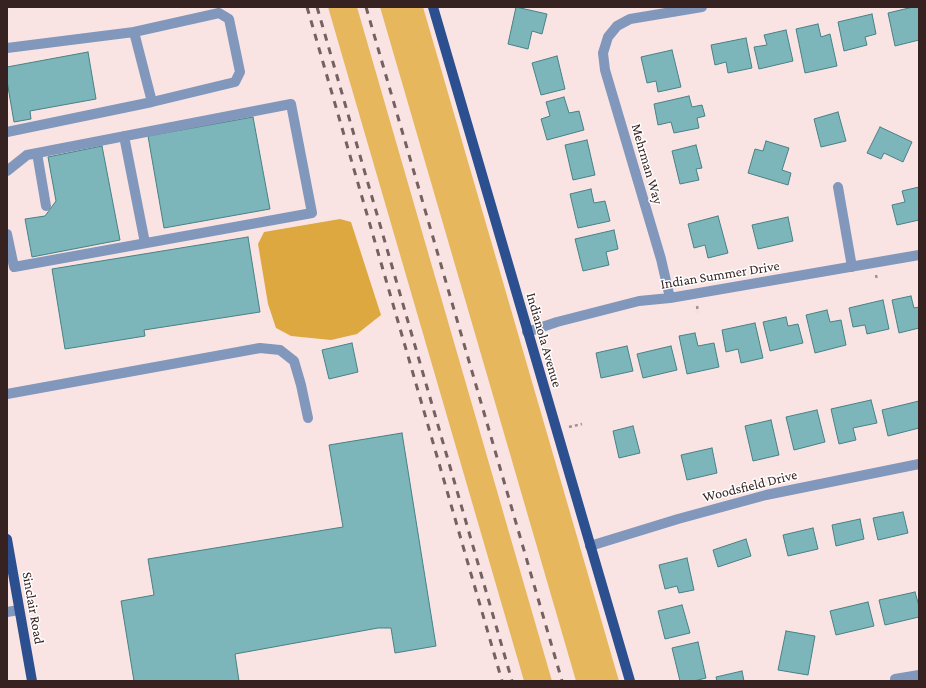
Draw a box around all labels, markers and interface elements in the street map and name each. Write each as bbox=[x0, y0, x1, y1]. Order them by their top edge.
street label: Mehrman Way bbox=[627, 122, 667, 206]
street label: Indian Summer Drive bbox=[659, 257, 781, 293]
street label: Indianola Avenue bbox=[522, 291, 566, 389]
street label: Woodsfield Drive bbox=[701, 466, 799, 506]
street label: Sinclair Road bbox=[18, 570, 48, 646]

